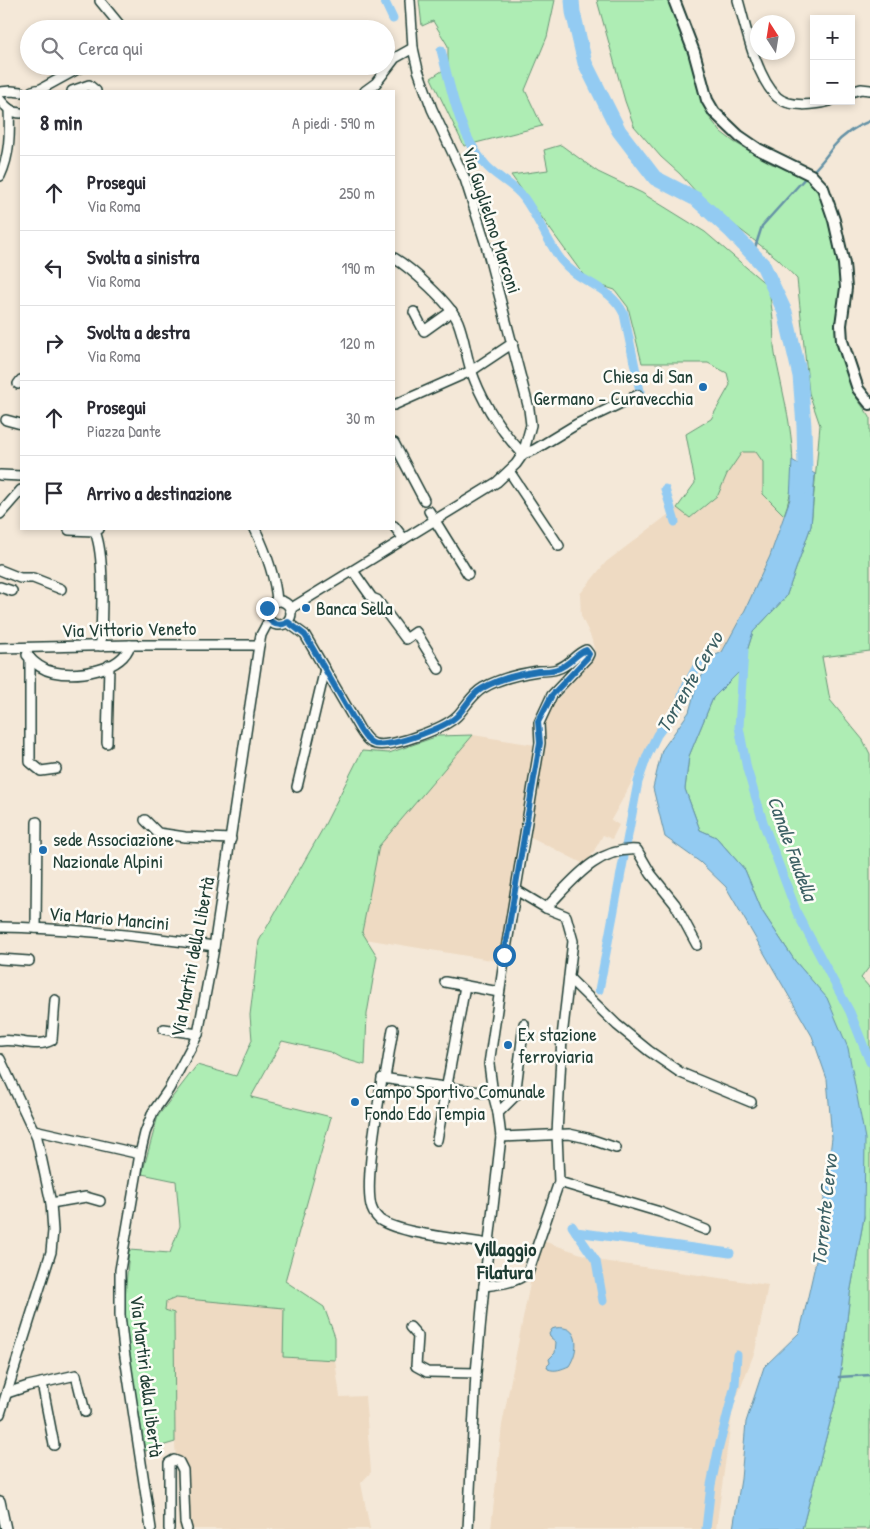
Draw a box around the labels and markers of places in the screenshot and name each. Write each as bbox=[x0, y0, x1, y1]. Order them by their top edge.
place label: Chiesa di San Germano - Curavecchia bbox=[534, 363, 694, 411]
marker: Chiesa di San Germano - Curavecchia bbox=[697, 381, 709, 393]
place label: Banca Sella bbox=[316, 595, 393, 621]
marker: Banca Sella bbox=[300, 602, 312, 614]
place label: sede Associazione Nazionale Alpini bbox=[53, 826, 174, 874]
marker: sede Associazione Nazionale Alpini bbox=[37, 844, 49, 856]
place label: Ex stazione ferroviaria bbox=[518, 1021, 597, 1069]
marker: Ex stazione ferroviaria bbox=[502, 1039, 514, 1051]
place label: Campo Sportivo Comunale Fondo Edo Tempia bbox=[364, 1078, 546, 1126]
marker: Campo Sportivo Comunale Fondo Edo Tempia bbox=[349, 1096, 361, 1108]

